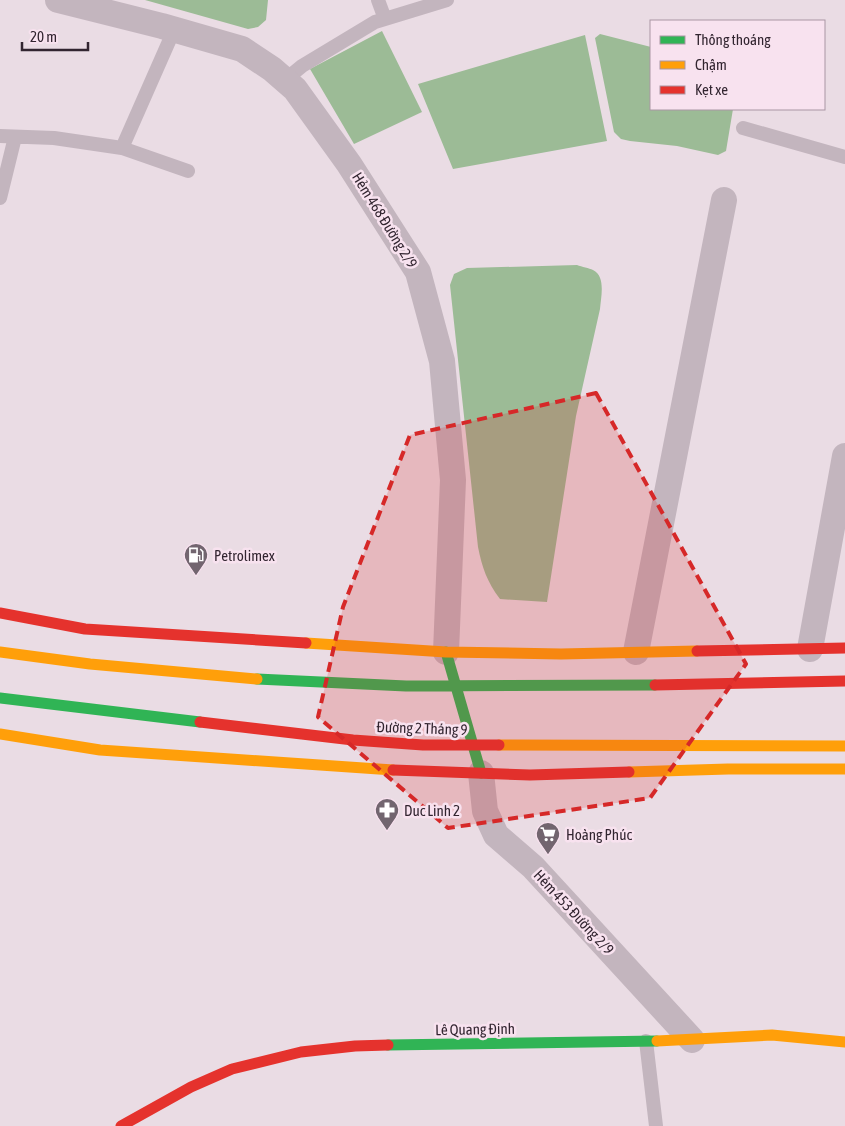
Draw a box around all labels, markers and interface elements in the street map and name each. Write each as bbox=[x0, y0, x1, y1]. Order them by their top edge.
scale bar bbox=[22, 20, 89, 52]
legend bbox=[650, 20, 825, 110]
text: 20 m bbox=[30, 28, 57, 45]
text: Thông thoáng bbox=[695, 31, 771, 48]
text: Chậm bbox=[695, 56, 727, 73]
text: Kẹt xe bbox=[695, 81, 728, 98]
street label: Hẻm 468 Đường 2/9 bbox=[349, 169, 421, 271]
fuel station icon: Petrolimex bbox=[183, 542, 209, 576]
place label: Petrolimex bbox=[214, 547, 275, 564]
street label: Đường 2 Tháng 9 bbox=[376, 718, 468, 738]
pharmacy icon: Duc Linh 2 bbox=[374, 797, 400, 831]
place label: Duc Linh 2 bbox=[404, 802, 460, 819]
supermarket icon: Hoàng Phúc bbox=[535, 821, 561, 855]
place label: Hoàng Phúc bbox=[566, 826, 632, 843]
street label: Hẻm 453 Đường 2/9 bbox=[531, 866, 617, 958]
street label: Lê Quang Định bbox=[435, 1020, 515, 1038]

